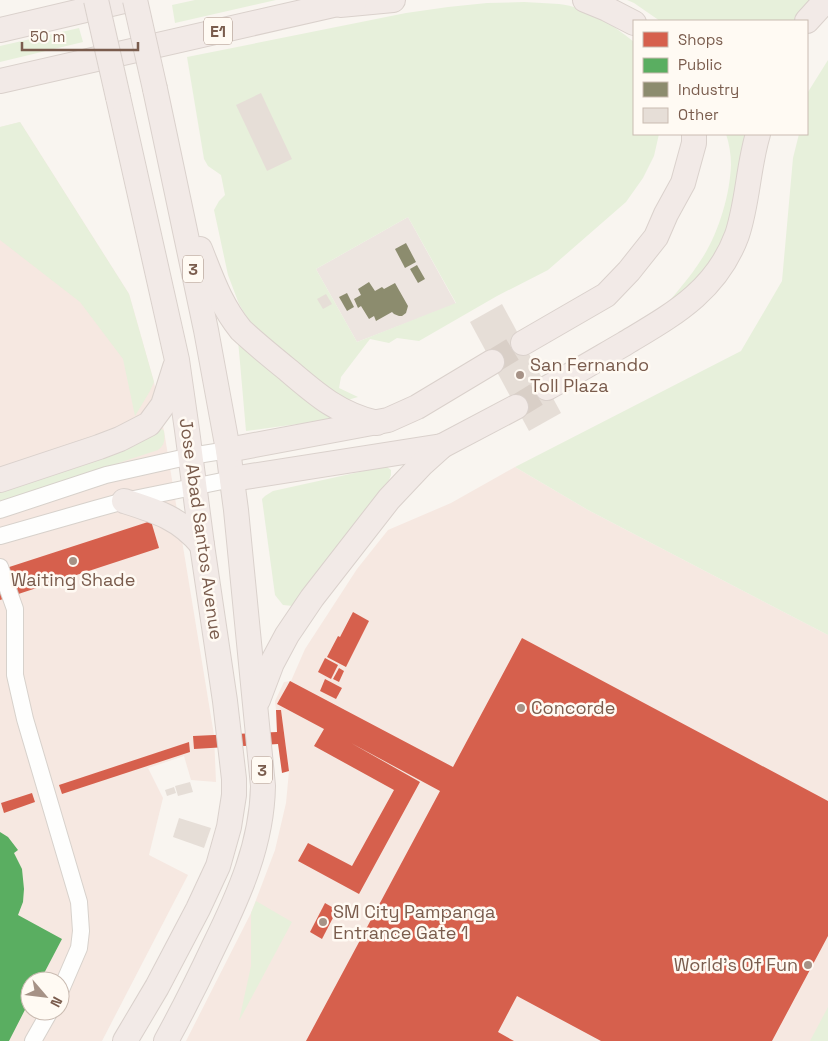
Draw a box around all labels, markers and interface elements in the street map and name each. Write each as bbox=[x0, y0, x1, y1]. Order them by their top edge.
road number: E1 bbox=[204, 18, 232, 44]
scale bar bbox=[22, 20, 139, 52]
legend bbox=[633, 20, 808, 135]
text: 50 m bbox=[30, 27, 65, 46]
text: Shops bbox=[678, 30, 723, 49]
text: Public bbox=[678, 55, 722, 74]
text: Industry bbox=[678, 80, 739, 99]
text: Other bbox=[678, 105, 719, 124]
road number: 3 bbox=[183, 255, 203, 282]
place label: San Fernando Toll Plaza bbox=[530, 353, 649, 397]
marker: San Fernando Toll Plaza bbox=[514, 369, 526, 381]
street label: Jose Abad Santos Avenue bbox=[175, 417, 228, 641]
marker: Waiting Shade bbox=[67, 555, 79, 567]
place label: Waiting Shade bbox=[11, 568, 135, 591]
place label: Concorde bbox=[531, 696, 615, 719]
marker: Concorde bbox=[515, 702, 527, 714]
road number: 3 bbox=[252, 756, 272, 784]
place label: SM City Pampanga Entrance Gate 1 bbox=[333, 900, 495, 944]
marker: SM City Pampanga Entrance Gate 1 bbox=[317, 916, 329, 928]
place label: World's Of Fun bbox=[674, 953, 798, 976]
marker: World's Of Fun bbox=[802, 959, 814, 971]
north arrow bbox=[20, 971, 70, 1021]
text: N bbox=[46, 994, 67, 1010]

